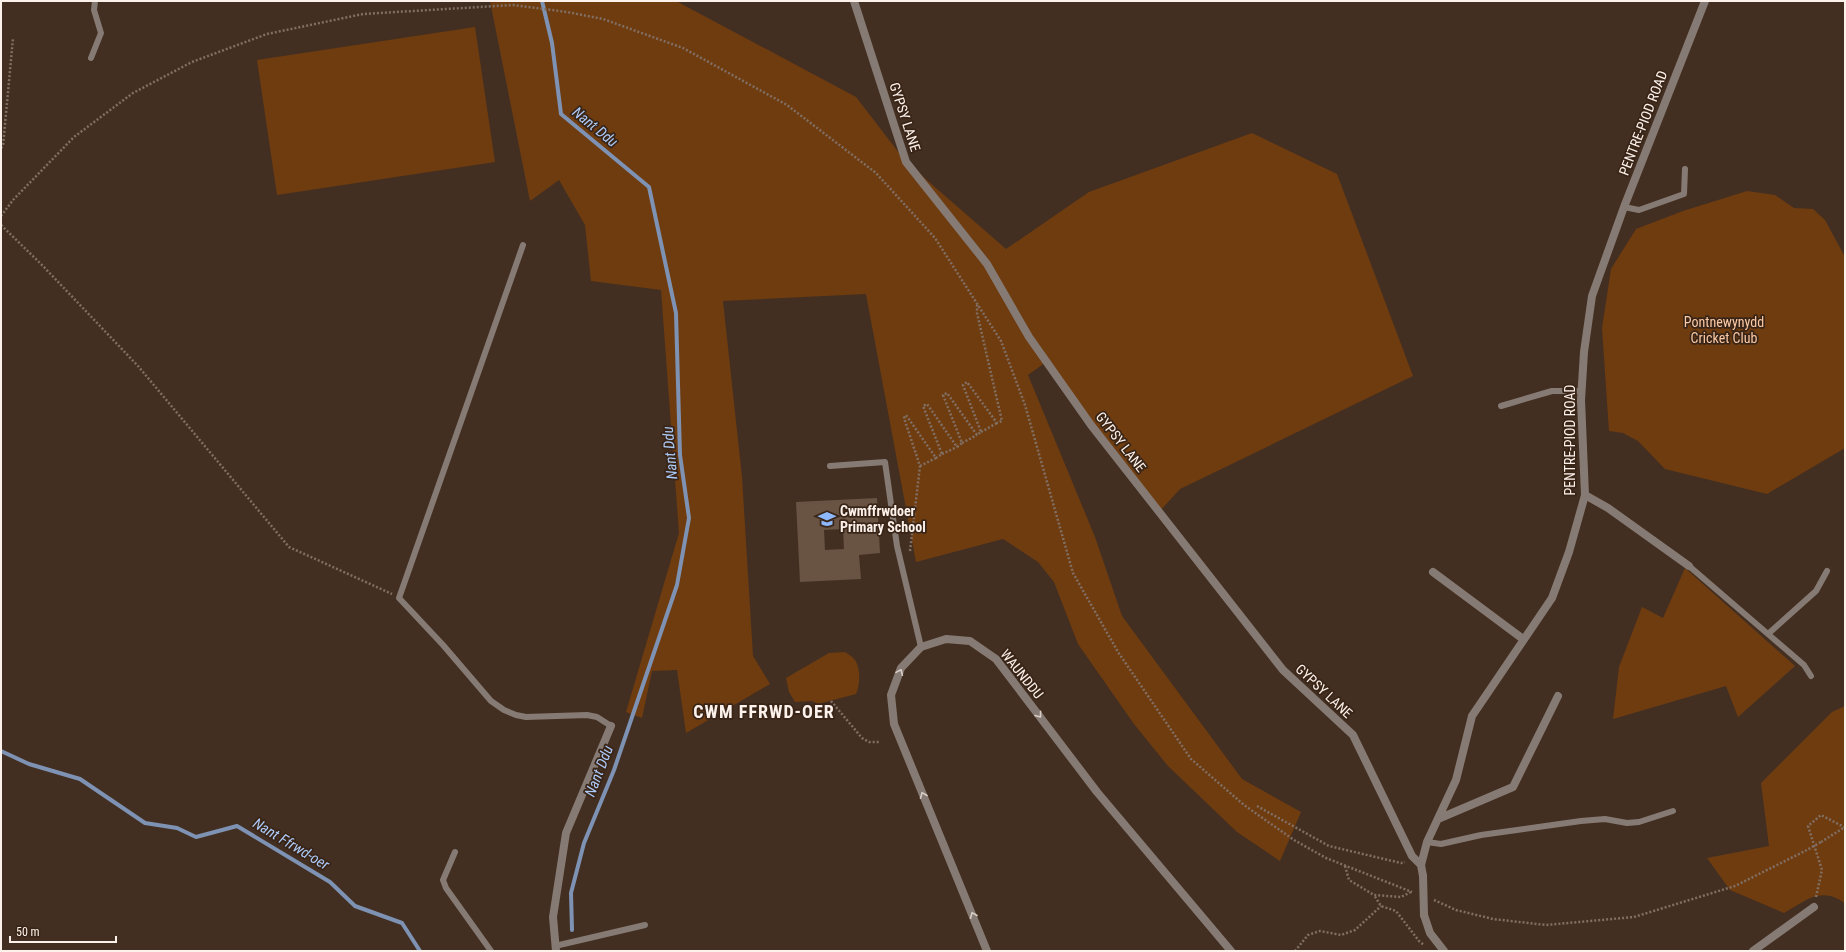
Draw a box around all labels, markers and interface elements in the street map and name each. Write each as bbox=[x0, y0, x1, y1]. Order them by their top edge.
street label: PENTRE-PIOD ROAD bbox=[1616, 68, 1670, 178]
street label: GYPSY LANE bbox=[886, 80, 924, 154]
water label: Nant Ddu bbox=[569, 103, 621, 151]
park label: Pontnewynydd Cricket Club bbox=[1684, 314, 1764, 346]
street label: PENTRE-PIOD ROAD bbox=[1562, 385, 1578, 496]
street label: GYPSY LANE bbox=[1093, 409, 1149, 475]
water label: Nant Ddu bbox=[659, 426, 681, 480]
place label: Cwmffrwdoer Primary School bbox=[840, 503, 926, 535]
school or university icon: Cwmffrwdoer Primary School bbox=[817, 509, 837, 529]
street label: WAUNDDU bbox=[997, 646, 1047, 702]
street label: GYPSY LANE bbox=[1292, 661, 1356, 721]
one-way arrow bbox=[895, 669, 903, 677]
district label: CWM FFRWD-OER bbox=[693, 701, 835, 722]
one-way arrow bbox=[1034, 711, 1041, 718]
water label: Nant Ddu bbox=[581, 743, 617, 799]
one-way arrow bbox=[920, 791, 928, 799]
water label: Nant Ffrwd-oer bbox=[250, 814, 333, 874]
one-way arrow bbox=[969, 911, 977, 918]
scale bar bbox=[10, 918, 116, 944]
text: 50 m bbox=[16, 925, 40, 939]

